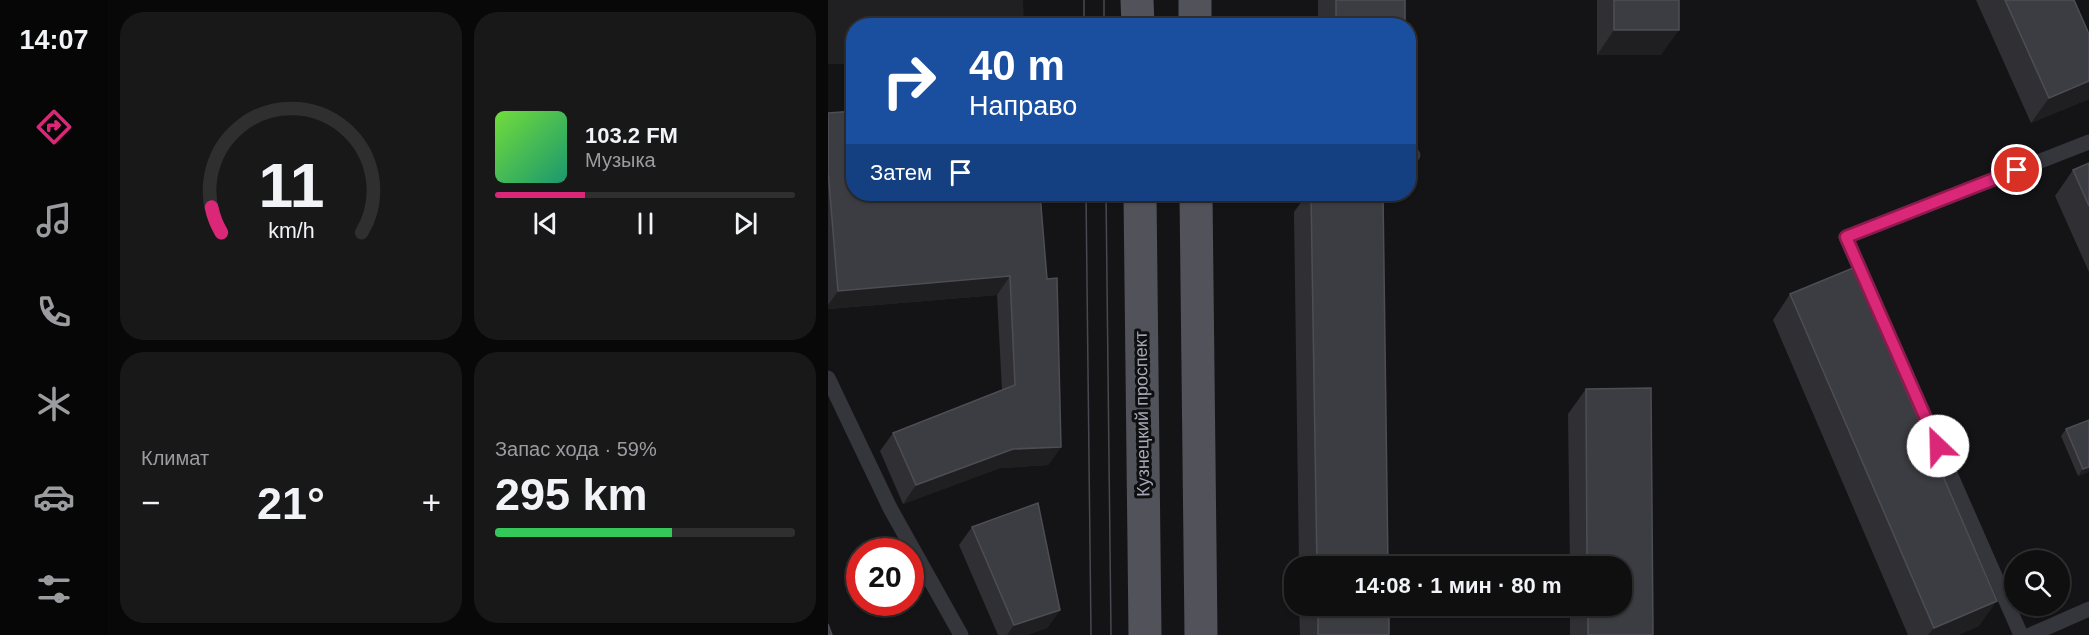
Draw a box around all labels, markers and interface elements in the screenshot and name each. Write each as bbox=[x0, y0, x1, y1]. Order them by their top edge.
text: 14:07 bbox=[19, 25, 89, 55]
icon: right bbox=[870, 42, 948, 120]
text: 40 m bbox=[969, 42, 1065, 89]
text: Направо bbox=[969, 91, 1077, 121]
icon: directions bbox=[33, 106, 75, 148]
text: 103.2 FM bbox=[585, 123, 678, 148]
pin bbox=[1991, 144, 2042, 195]
text: Музыка bbox=[585, 149, 656, 171]
text: 11 bbox=[258, 151, 324, 220]
icon: arrive bbox=[2000, 153, 2033, 186]
icon: arrive bbox=[944, 156, 977, 189]
text: Затем bbox=[870, 160, 932, 185]
icon: music bbox=[33, 199, 75, 241]
icon: previous bbox=[529, 207, 562, 240]
icon: pause bbox=[629, 207, 662, 240]
icon: next bbox=[729, 207, 762, 240]
text: km/h bbox=[268, 219, 314, 243]
icon: phone bbox=[33, 291, 75, 333]
street label: Кузнецкий проспект bbox=[1131, 331, 1153, 497]
icon: climate bbox=[33, 383, 75, 425]
position arrow bbox=[1906, 414, 1970, 478]
text: Запас хода · 59% bbox=[495, 438, 657, 460]
text: Климат bbox=[141, 447, 209, 469]
text: 295 km bbox=[495, 469, 648, 520]
icon: car bbox=[33, 476, 75, 518]
text: 21° bbox=[257, 478, 325, 529]
text: − bbox=[141, 484, 160, 521]
text: + bbox=[422, 484, 441, 521]
speed limit sign: 20 bbox=[846, 538, 924, 616]
map controls bbox=[2004, 550, 2070, 616]
button: search bbox=[2004, 550, 2070, 616]
icon: filters bbox=[33, 568, 75, 610]
text: 14:08 · 1 мин · 80 m bbox=[1355, 573, 1561, 598]

